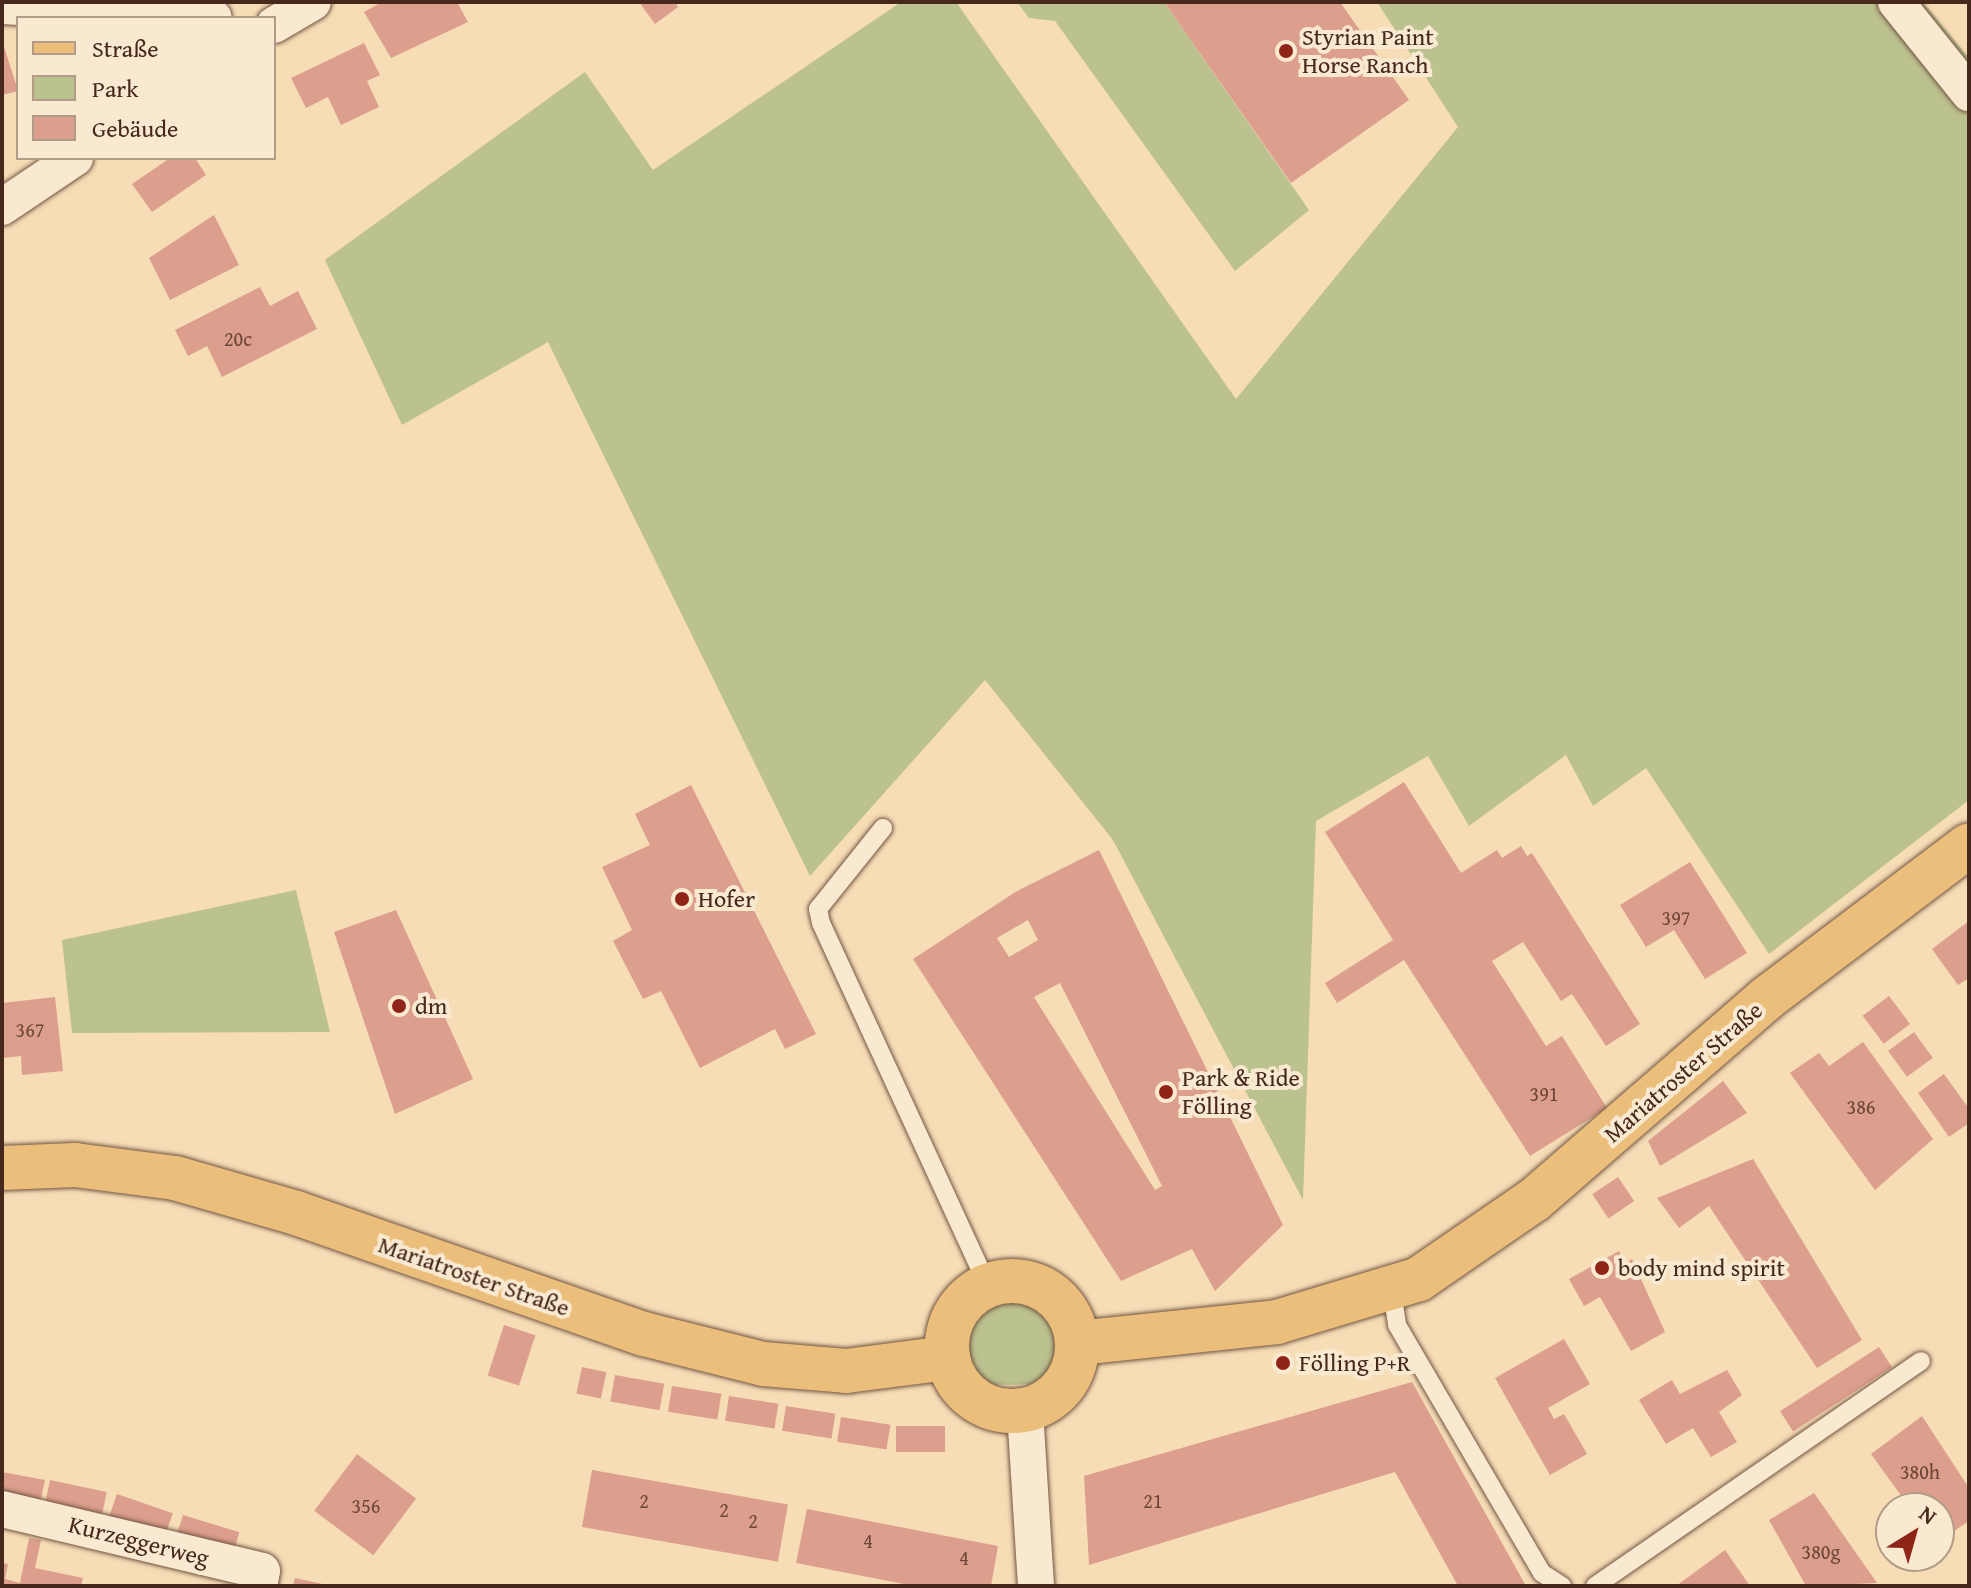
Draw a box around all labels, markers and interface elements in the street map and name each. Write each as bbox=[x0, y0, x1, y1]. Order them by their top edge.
legend bbox=[16, 16, 276, 160]
place label: Styrian Paint Horse Ranch bbox=[1302, 23, 1434, 79]
text: Straße bbox=[92, 31, 159, 66]
marker: Styrian Paint Horse Ranch bbox=[1277, 42, 1295, 60]
text: Park bbox=[92, 71, 138, 106]
text: Gebäude bbox=[92, 111, 178, 146]
house number: 20c bbox=[224, 326, 252, 350]
place label: Hofer bbox=[698, 885, 755, 913]
marker: Hofer bbox=[673, 890, 691, 908]
house number: 397 bbox=[1662, 905, 1690, 929]
place label: dm bbox=[415, 992, 447, 1020]
street label: Mariatroster Straße bbox=[1598, 995, 1768, 1149]
marker: dm bbox=[390, 997, 408, 1015]
house number: 367 bbox=[16, 1017, 44, 1041]
place label: Park & Ride Fölling bbox=[1182, 1064, 1300, 1120]
house number: 391 bbox=[1530, 1081, 1558, 1105]
marker: Park & Ride Fölling bbox=[1157, 1083, 1175, 1101]
house number: 386 bbox=[1847, 1094, 1875, 1118]
street label: Mariatroster Straße bbox=[375, 1230, 573, 1322]
place label: body mind spirit bbox=[1618, 1254, 1785, 1282]
marker: body mind spirit bbox=[1593, 1259, 1611, 1277]
place label: Fölling P+R bbox=[1299, 1349, 1411, 1377]
marker: Fölling P+R bbox=[1274, 1354, 1292, 1372]
house number: 380h bbox=[1900, 1459, 1940, 1483]
house number: 2 bbox=[639, 1488, 649, 1512]
house number: 21 bbox=[1143, 1488, 1163, 1512]
north arrow bbox=[1875, 1492, 1955, 1572]
house number: 356 bbox=[352, 1493, 380, 1517]
house number: 2 bbox=[719, 1497, 729, 1521]
text: N bbox=[1913, 1497, 1944, 1532]
house number: 2 bbox=[748, 1508, 758, 1532]
street label: Kurzeggerweg bbox=[66, 1510, 212, 1572]
house number: 4 bbox=[863, 1528, 873, 1552]
house number: 380g bbox=[1802, 1539, 1840, 1563]
house number: 4 bbox=[959, 1545, 969, 1569]

